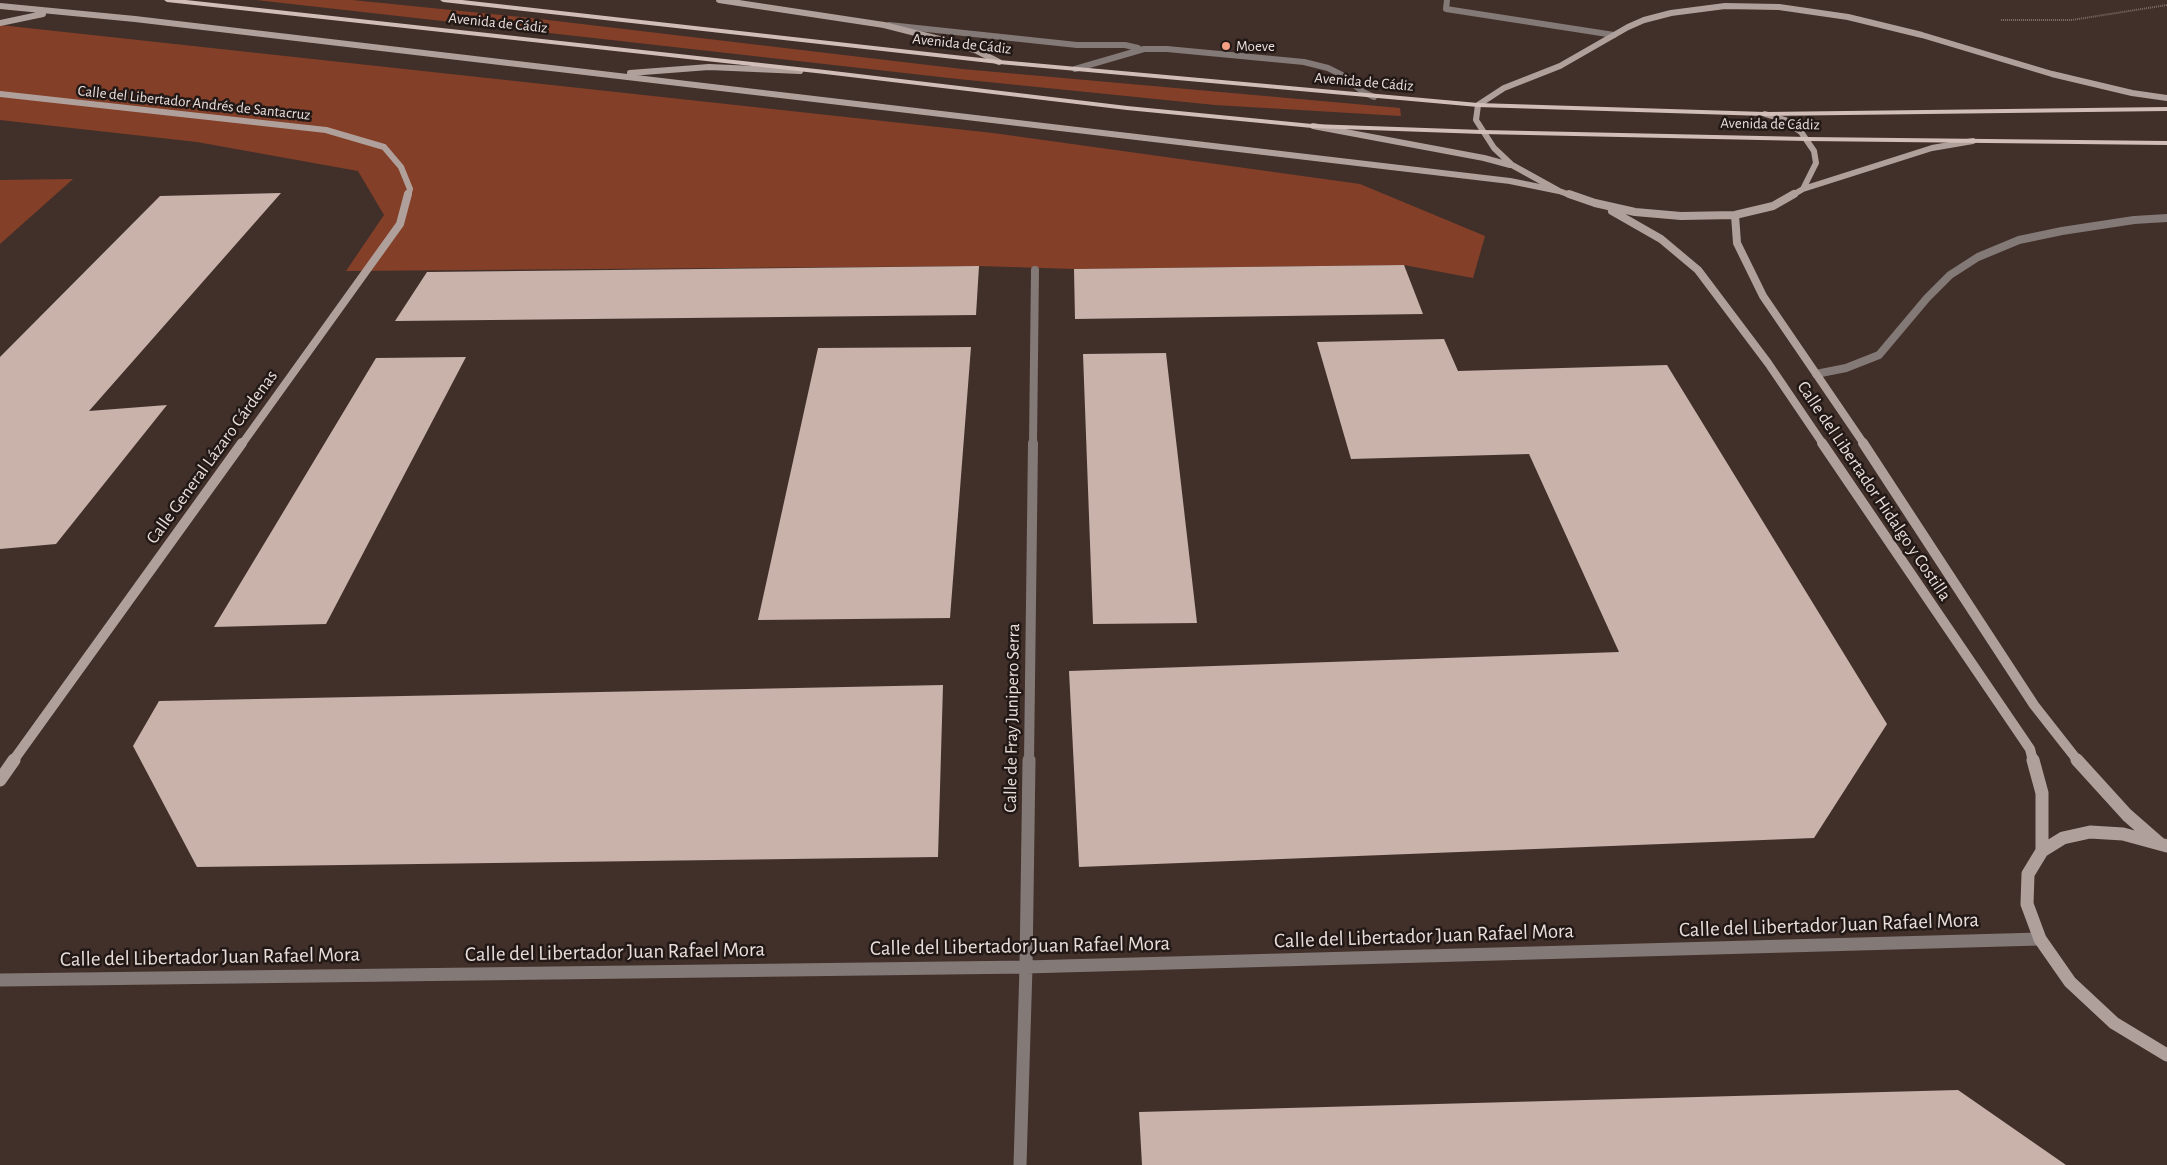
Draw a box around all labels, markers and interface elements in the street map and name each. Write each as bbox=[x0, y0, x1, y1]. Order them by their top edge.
street label: Avenida de Cádiz bbox=[448, 9, 548, 37]
street label: Avenida de Cádiz bbox=[912, 30, 1012, 58]
place label: Moeve bbox=[1236, 37, 1275, 55]
marker: Moeve bbox=[1220, 40, 1232, 52]
street label: Avenida de Cádiz bbox=[1314, 69, 1414, 95]
street label: Calle del Libertador Andrés de Santacruz bbox=[77, 82, 311, 124]
street label: Avenida de Cádiz bbox=[1720, 114, 1820, 134]
street label: Calle General Lázaro Cárdenas bbox=[142, 366, 282, 548]
street label: Calle del Libertador Hidalgo y Costilla bbox=[1792, 377, 1956, 605]
street label: Calle de Fray Junipero Serra bbox=[1000, 623, 1024, 813]
street label: Calle del Libertador Juan Rafael Mora bbox=[1679, 907, 1979, 943]
street label: Calle del Libertador Juan Rafael Mora bbox=[1274, 918, 1574, 954]
street label: Calle del Libertador Juan Rafael Mora bbox=[870, 931, 1170, 961]
street label: Calle del Libertador Juan Rafael Mora bbox=[465, 937, 765, 967]
street label: Calle del Libertador Juan Rafael Mora bbox=[60, 942, 360, 972]

